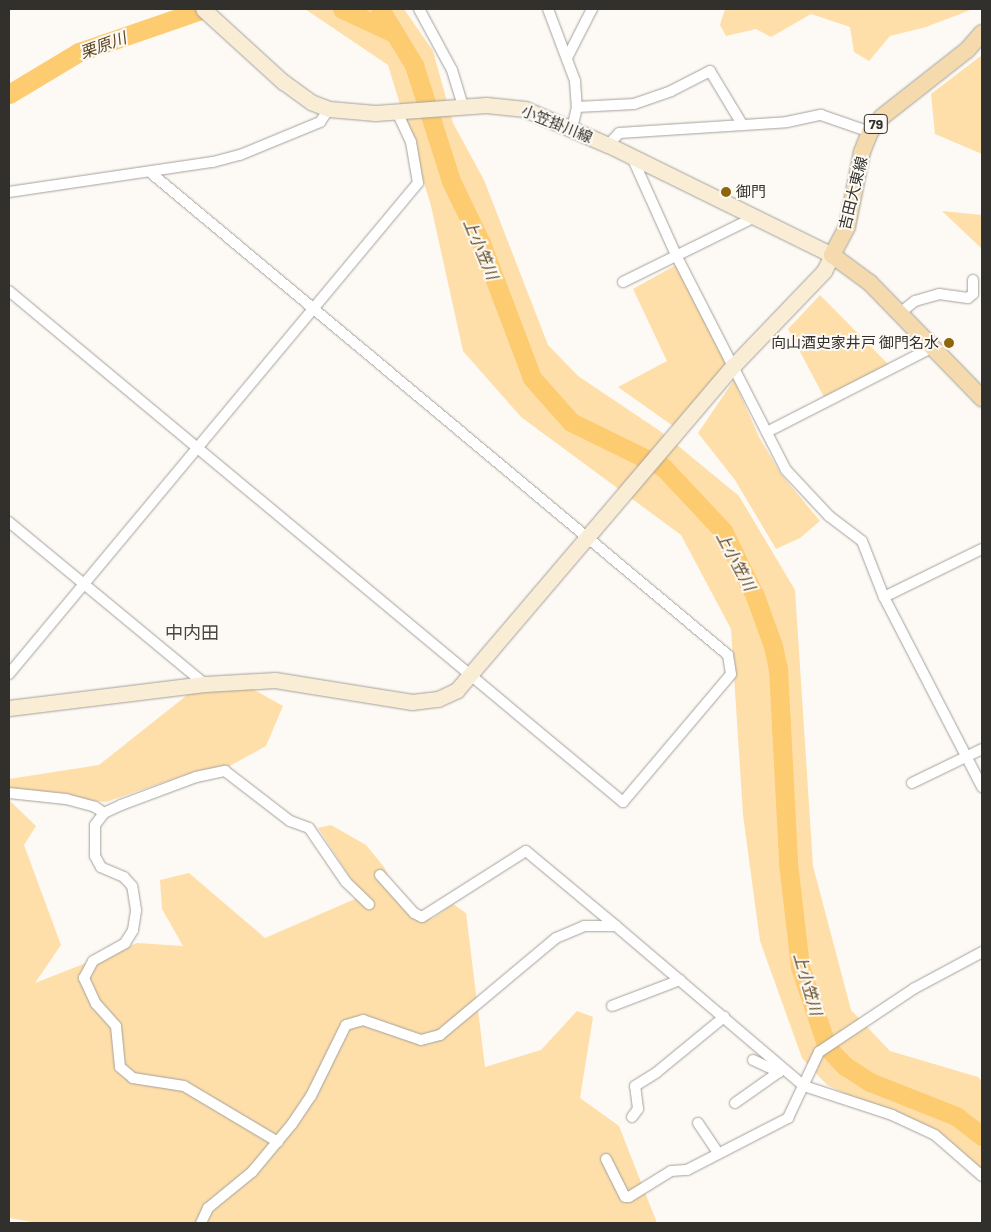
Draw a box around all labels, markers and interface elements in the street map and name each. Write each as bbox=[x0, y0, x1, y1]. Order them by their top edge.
water label: 栗原川 bbox=[77, 28, 129, 62]
street label: 小笠掛川線 bbox=[519, 102, 595, 146]
road number: 79 bbox=[864, 112, 888, 136]
street label: 吉田大東線 bbox=[835, 154, 871, 232]
place label: 御門 bbox=[736, 183, 766, 201]
marker: 御門 bbox=[720, 186, 732, 198]
water label: 上小笠川 bbox=[460, 216, 502, 282]
place label: 向山酒史家井戸 御門名水 bbox=[771, 334, 939, 352]
marker: 向山酒史家井戸 御門名水 bbox=[943, 337, 955, 349]
water label: 上小笠川 bbox=[713, 528, 759, 594]
district label: 中内田 bbox=[165, 621, 219, 643]
water label: 上小笠川 bbox=[790, 951, 826, 1017]

